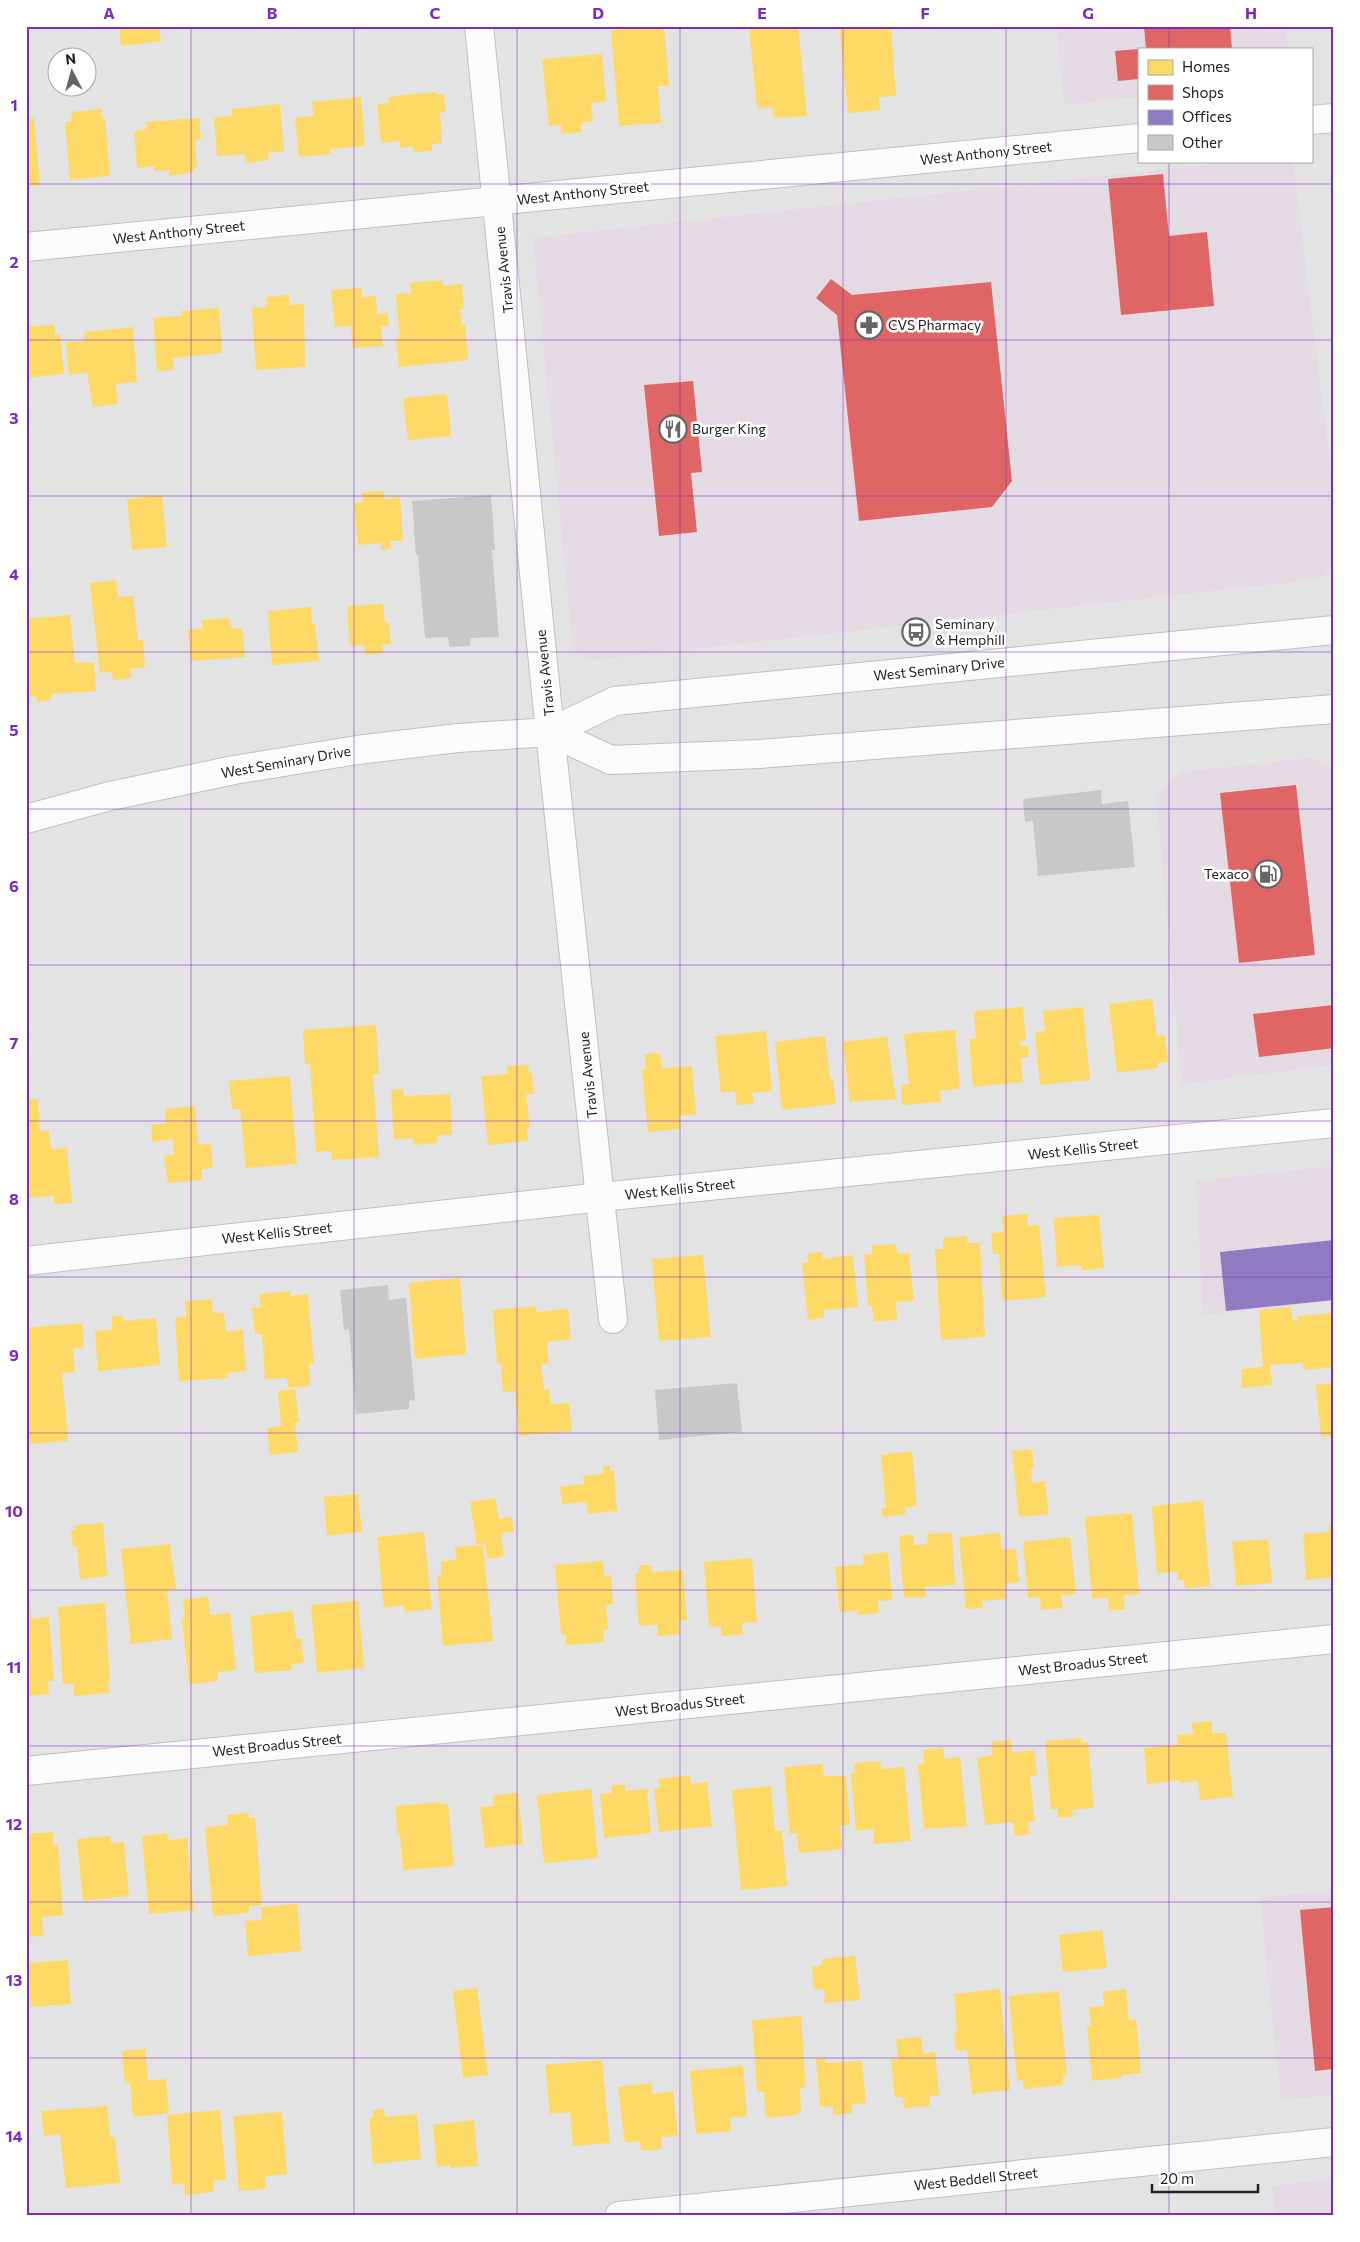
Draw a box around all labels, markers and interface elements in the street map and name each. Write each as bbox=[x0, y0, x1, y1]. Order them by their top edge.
text: A bbox=[103, 3, 115, 22]
text: B bbox=[267, 3, 278, 22]
text: C bbox=[430, 3, 441, 22]
text: D bbox=[592, 3, 604, 22]
text: E bbox=[757, 3, 767, 22]
text: F bbox=[920, 3, 930, 22]
text: G bbox=[1082, 3, 1094, 22]
text: H bbox=[1245, 3, 1257, 22]
north arrow bbox=[48, 48, 98, 98]
legend bbox=[1138, 48, 1312, 162]
text: N bbox=[64, 50, 77, 68]
text: Homes bbox=[1182, 57, 1230, 75]
text: Shops bbox=[1182, 83, 1224, 101]
text: 1 bbox=[10, 95, 18, 114]
text: Offices bbox=[1182, 107, 1232, 125]
text: Other bbox=[1182, 133, 1223, 151]
street label: West Anthony Street bbox=[919, 137, 1053, 168]
street label: West Anthony Street bbox=[516, 177, 650, 208]
street label: West Anthony Street bbox=[112, 216, 246, 247]
street label: Travis Avenue bbox=[491, 226, 516, 314]
text: 2 bbox=[9, 252, 19, 271]
pharmacy icon: CVS Pharmacy bbox=[854, 310, 884, 340]
place label: CVS Pharmacy bbox=[888, 316, 981, 333]
text: 3 bbox=[9, 408, 19, 427]
restaurant icon: Burger King bbox=[658, 414, 688, 444]
place label: Burger King bbox=[692, 420, 767, 437]
text: 4 bbox=[9, 564, 19, 583]
place label: Seminary & Hemphill bbox=[935, 615, 1005, 648]
bus stop icon: Seminary & Hemphill bbox=[901, 617, 931, 647]
street label: Travis Avenue bbox=[532, 629, 557, 717]
street label: West Seminary Drive bbox=[873, 653, 1005, 684]
text: 5 bbox=[9, 720, 19, 739]
street label: West Seminary Drive bbox=[220, 742, 352, 781]
fuel station icon: Texaco bbox=[1253, 859, 1283, 889]
place label: Texaco bbox=[1204, 865, 1249, 882]
text: 6 bbox=[9, 876, 19, 895]
street label: Travis Avenue bbox=[575, 1031, 600, 1119]
text: 7 bbox=[10, 1033, 19, 1052]
street label: West Kellis Street bbox=[1027, 1134, 1139, 1163]
street label: West Kellis Street bbox=[624, 1174, 736, 1203]
text: 8 bbox=[9, 1189, 19, 1208]
street label: West Kellis Street bbox=[221, 1218, 333, 1247]
text: 9 bbox=[9, 1345, 19, 1364]
text: 10 bbox=[5, 1501, 23, 1520]
street label: West Broadus Street bbox=[1017, 1648, 1149, 1679]
text: 11 bbox=[7, 1657, 21, 1676]
street label: West Broadus Street bbox=[614, 1689, 746, 1720]
street label: West Broadus Street bbox=[211, 1729, 343, 1760]
text: 12 bbox=[6, 1814, 22, 1833]
text: 13 bbox=[6, 1970, 22, 1989]
text: 14 bbox=[5, 2126, 23, 2145]
scale bar bbox=[1152, 2162, 1259, 2194]
street label: West Beddell Street bbox=[913, 2164, 1039, 2193]
text: 20 m bbox=[1160, 2169, 1194, 2187]

